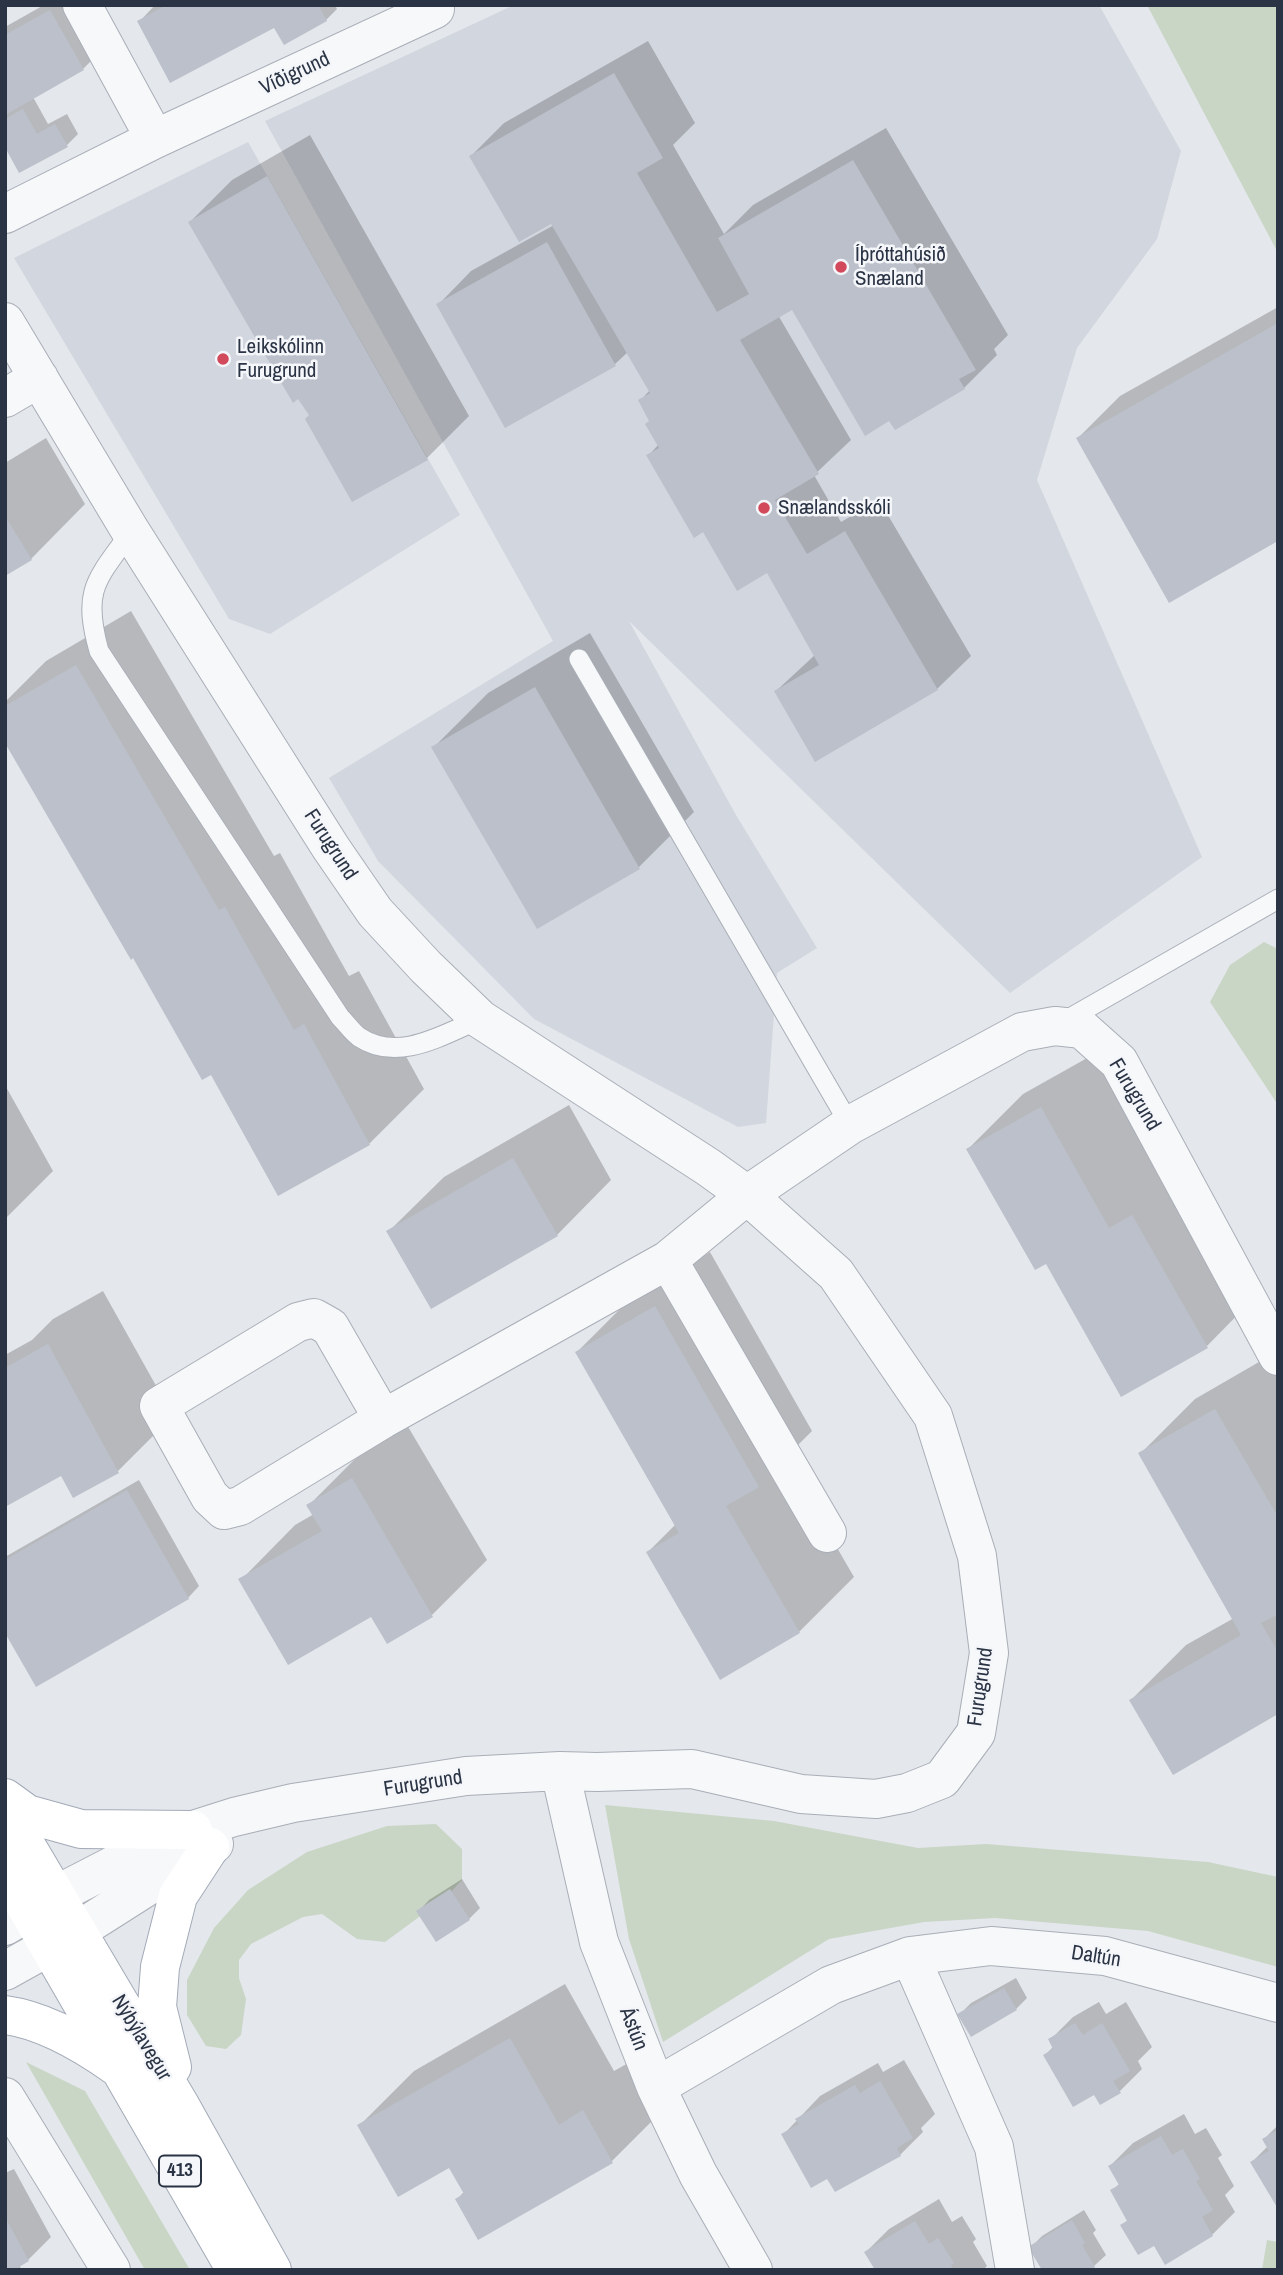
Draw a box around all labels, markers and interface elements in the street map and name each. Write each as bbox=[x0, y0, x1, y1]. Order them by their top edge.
street label: Víðigrund bbox=[256, 47, 334, 101]
place label: Íþróttahúsið Snæland bbox=[855, 242, 946, 292]
marker: Íþróttahúsið Snæland bbox=[833, 259, 849, 275]
place label: Leikskólinn Furugrund bbox=[237, 334, 324, 384]
marker: Leikskólinn Furugrund bbox=[215, 351, 231, 367]
place label: Snælandsskóli bbox=[778, 495, 891, 521]
marker: Snælandsskóli bbox=[756, 500, 772, 516]
street label: Furugrund bbox=[298, 805, 362, 885]
street label: Furugrund bbox=[1103, 1054, 1165, 1136]
street label: Furugrund bbox=[963, 1646, 999, 1728]
street label: Furugrund bbox=[382, 1765, 464, 1803]
street label: Daltún bbox=[1069, 1941, 1123, 1973]
street label: Nýbýlavegur bbox=[106, 1990, 176, 2086]
street label: Ástún bbox=[613, 2004, 653, 2054]
road number: 413 bbox=[159, 2156, 201, 2186]

